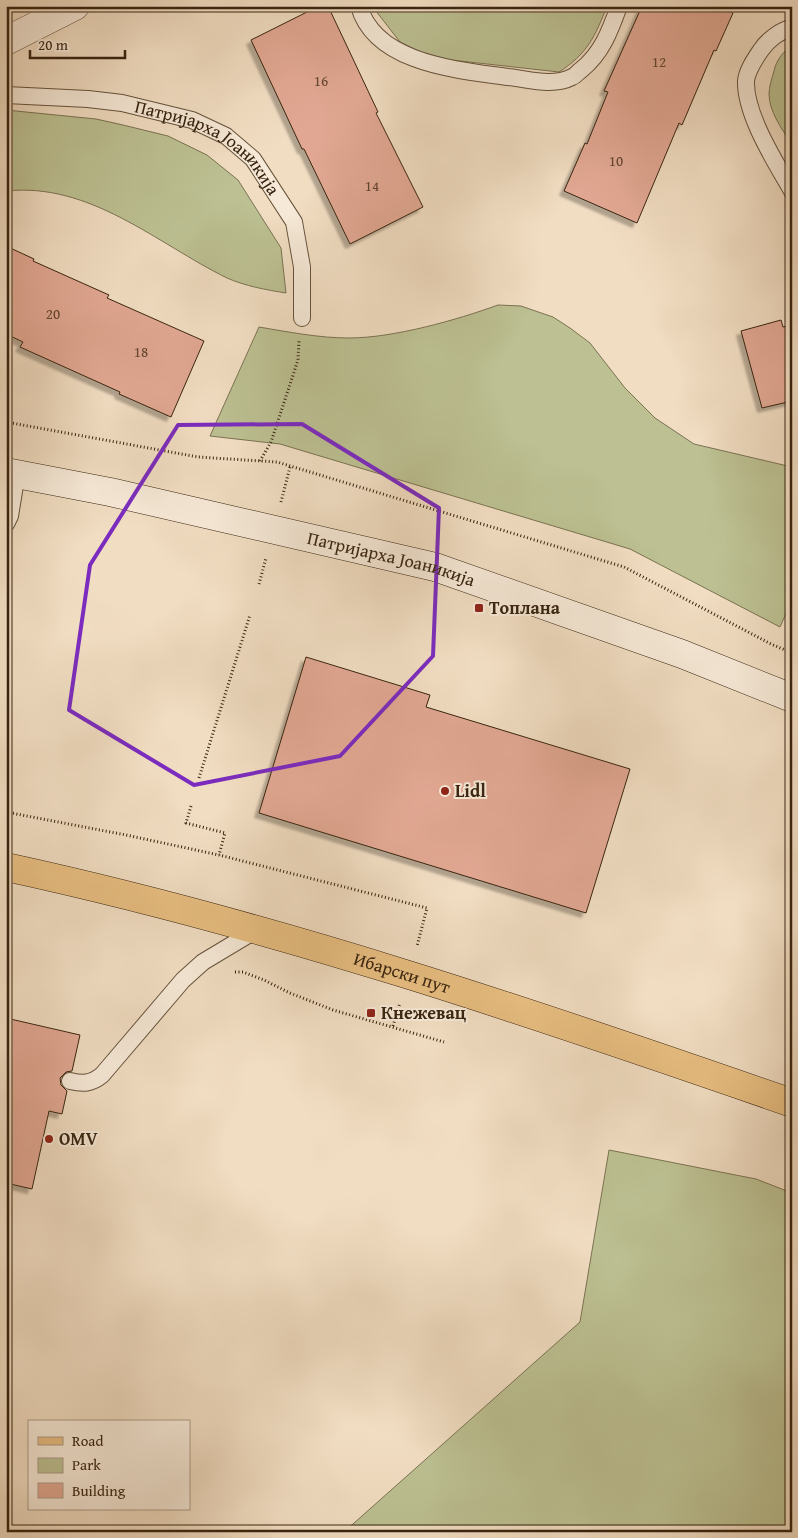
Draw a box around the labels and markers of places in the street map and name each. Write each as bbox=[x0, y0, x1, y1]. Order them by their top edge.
place label: Топлана bbox=[489, 594, 561, 621]
marker: Топлана bbox=[473, 602, 485, 614]
place label: Lidl bbox=[455, 777, 486, 804]
marker: Lidl bbox=[439, 785, 451, 797]
place label: Кнежевац bbox=[381, 999, 467, 1026]
marker: Кнежевац bbox=[365, 1007, 377, 1019]
place label: OMV bbox=[59, 1125, 98, 1152]
marker: OMV bbox=[43, 1133, 55, 1145]

